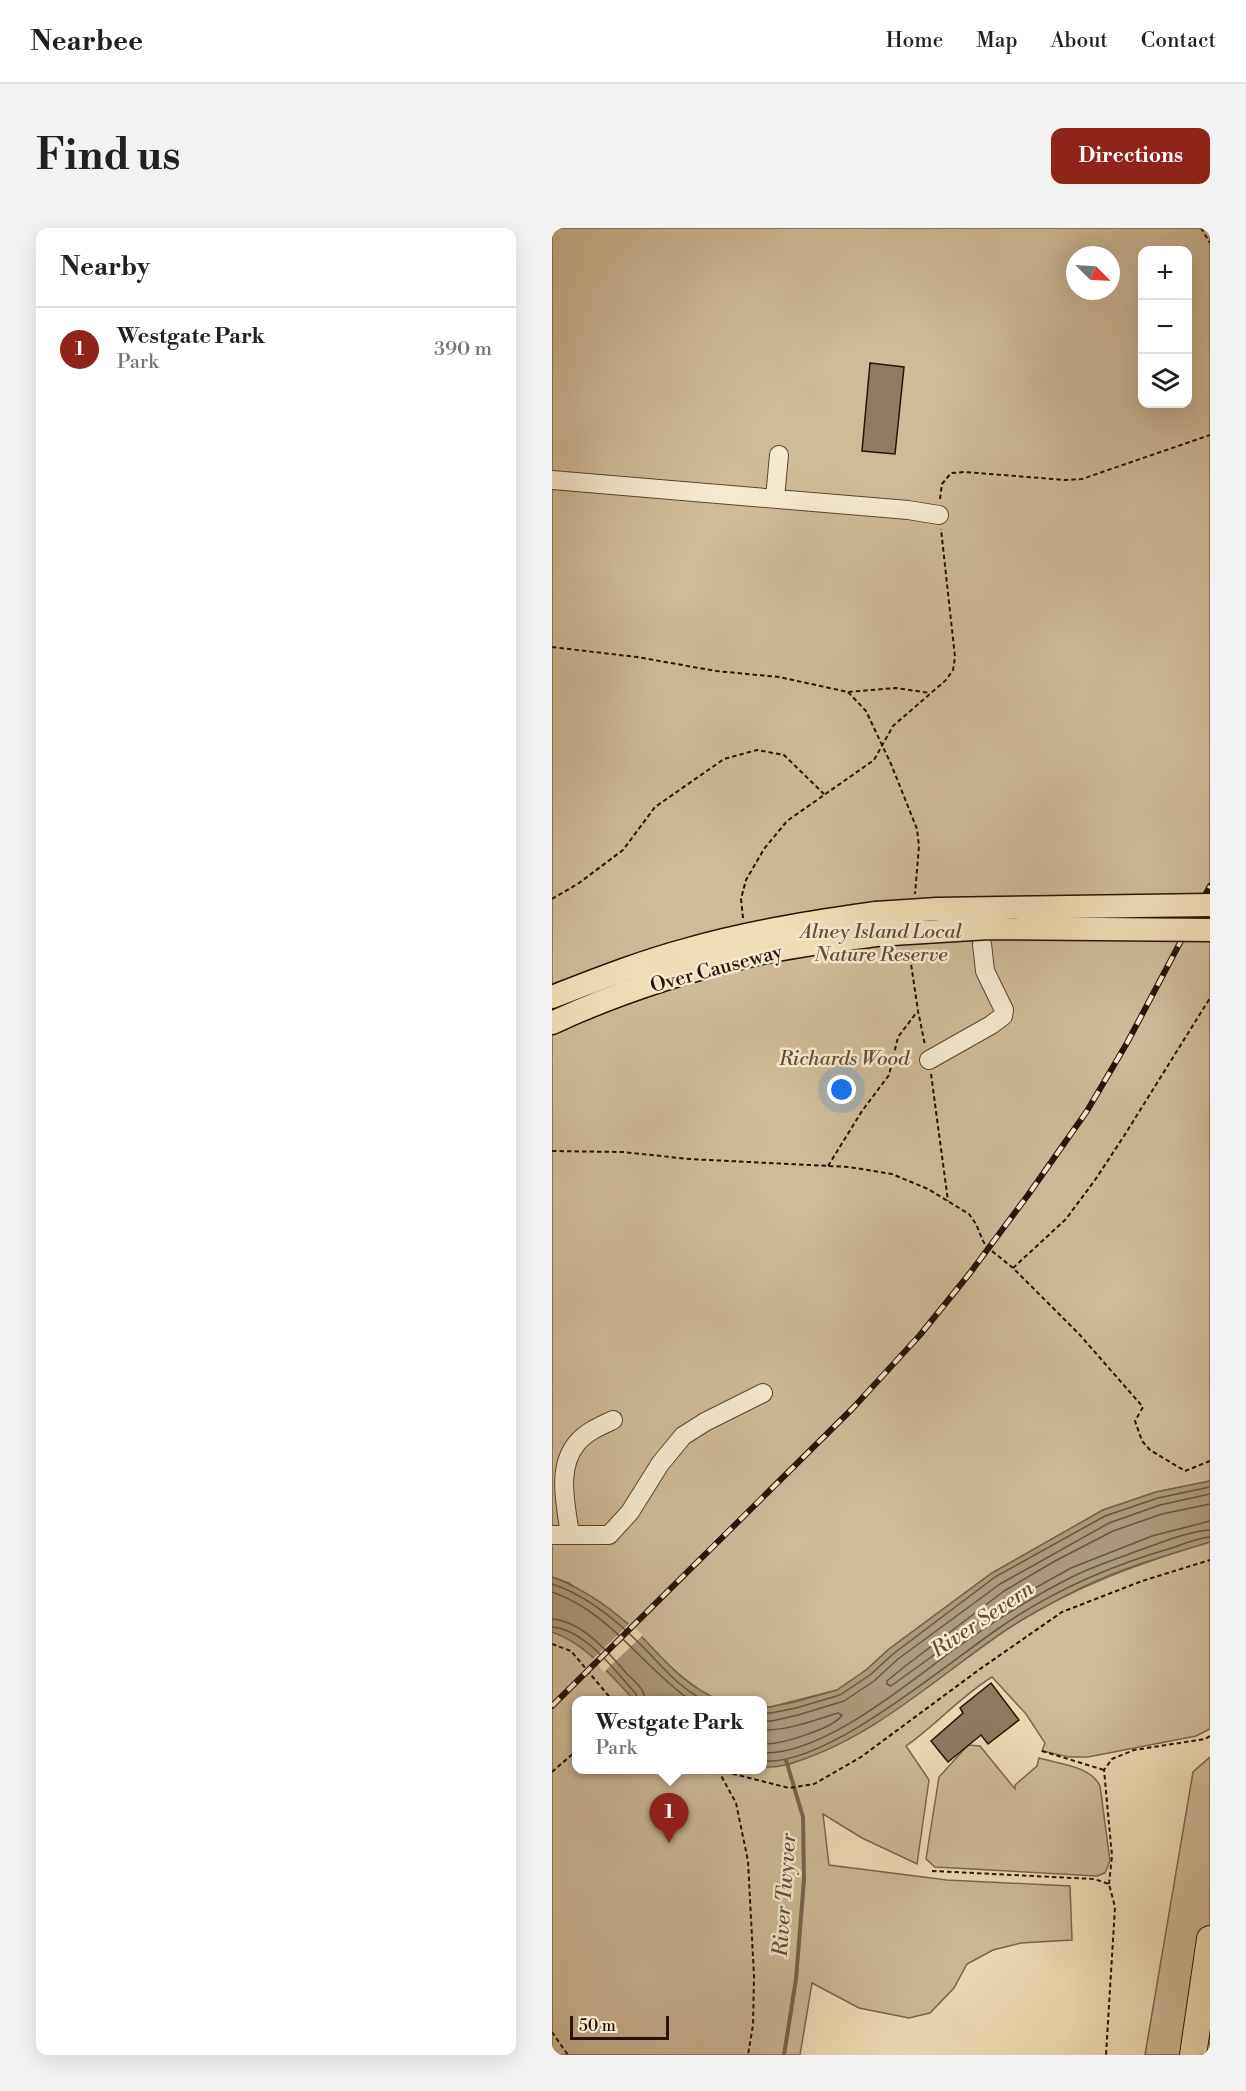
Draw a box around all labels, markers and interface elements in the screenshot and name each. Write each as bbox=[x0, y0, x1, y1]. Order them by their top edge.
text: Nearbee bbox=[30, 24, 143, 59]
text: Home bbox=[886, 28, 943, 54]
text: Map bbox=[976, 28, 1018, 54]
text: About bbox=[1051, 28, 1108, 54]
text: Contact bbox=[1141, 28, 1216, 54]
button: Directions bbox=[1051, 128, 1210, 184]
text: Find us bbox=[36, 130, 180, 183]
north arrow bbox=[1066, 246, 1120, 300]
map controls bbox=[1138, 246, 1192, 408]
button: + bbox=[1138, 246, 1192, 300]
text: Nearby bbox=[60, 251, 150, 283]
button: − bbox=[1138, 300, 1192, 354]
text: Westgate Park bbox=[117, 323, 265, 350]
text: 1 bbox=[75, 337, 84, 362]
text: 390 m bbox=[434, 337, 492, 362]
text: Park bbox=[117, 350, 159, 375]
button: layers bbox=[1138, 354, 1192, 408]
park label: Alney Island Local Nature Reserve bbox=[798, 920, 962, 968]
street label: Over Causeway bbox=[648, 940, 785, 999]
park label: Richards Wood bbox=[778, 1047, 910, 1072]
your location bbox=[827, 1075, 856, 1104]
water label: River Severn bbox=[925, 1576, 1039, 1664]
popup bbox=[572, 1696, 767, 1774]
text: Westgate Park bbox=[595, 1709, 744, 1736]
text: Park bbox=[595, 1736, 637, 1761]
pin: 1 bbox=[650, 1794, 688, 1843]
water label: River Twyver bbox=[768, 1832, 802, 1959]
scale bar bbox=[570, 2013, 669, 2040]
text: 50 m bbox=[579, 2016, 616, 2036]

